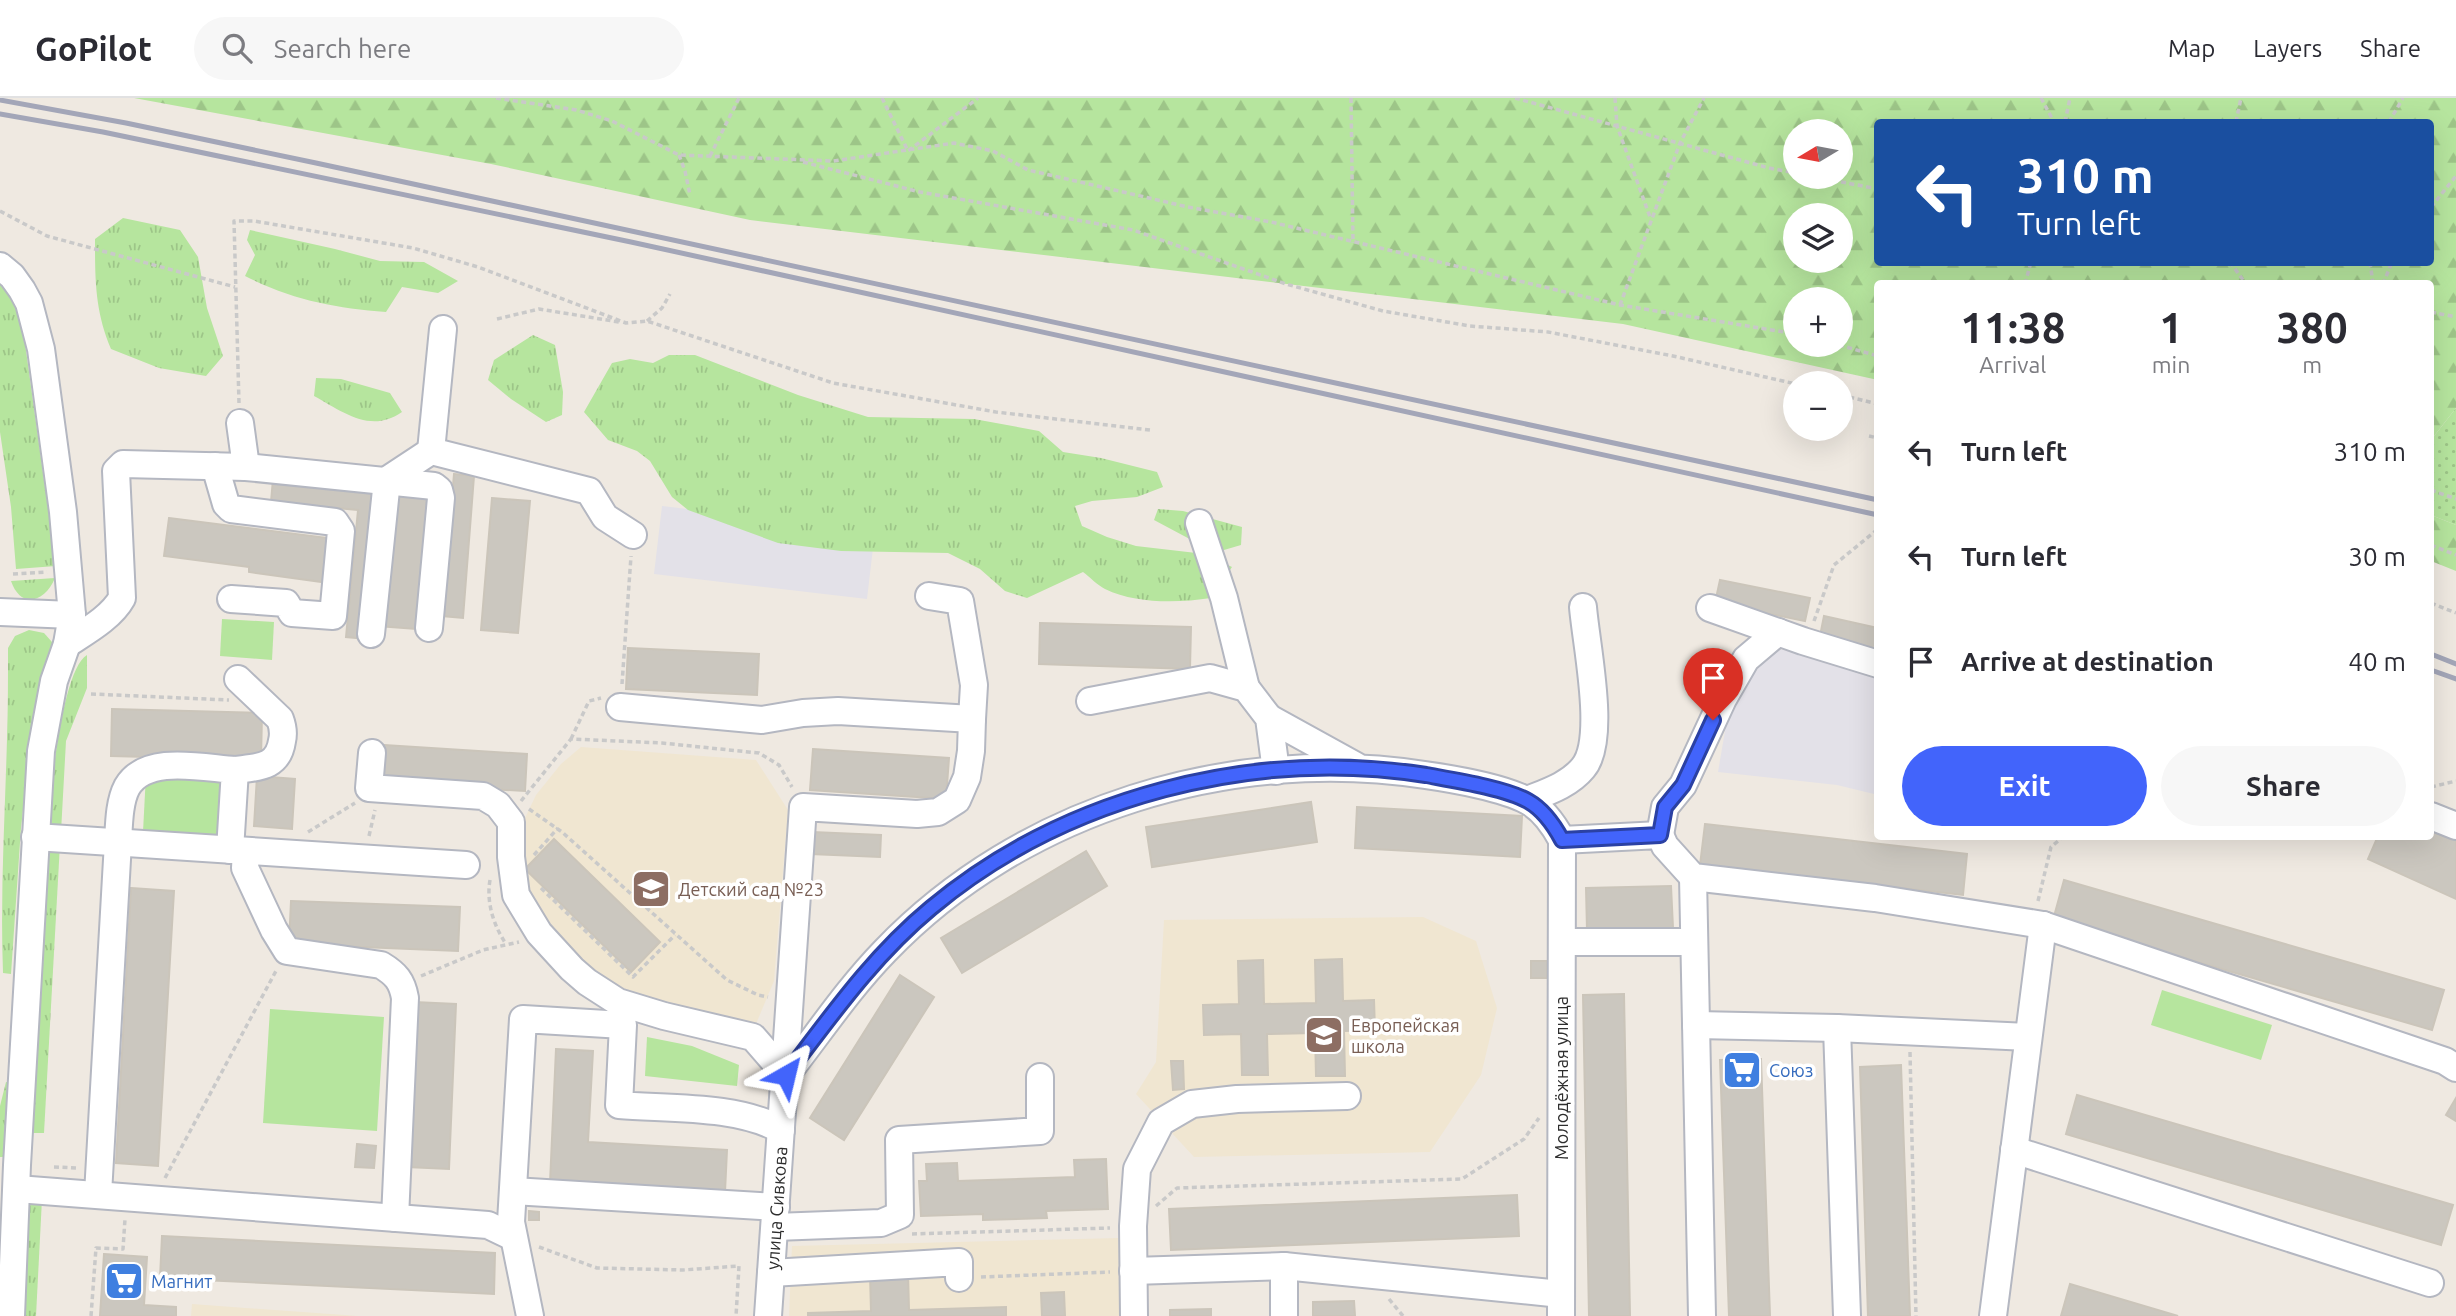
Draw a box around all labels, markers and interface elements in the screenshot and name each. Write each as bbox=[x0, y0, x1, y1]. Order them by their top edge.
search box bbox=[194, 17, 684, 80]
icon: search bbox=[218, 29, 256, 67]
text: GoPilot bbox=[35, 30, 152, 67]
text: Search here bbox=[274, 34, 411, 63]
text: Map bbox=[2168, 35, 2215, 62]
text: Layers bbox=[2253, 35, 2322, 62]
text: Share bbox=[2360, 35, 2421, 62]
north arrow bbox=[1783, 119, 1853, 189]
map controls bbox=[1783, 119, 1853, 441]
icon: left bbox=[1902, 147, 1993, 238]
text: 310 m bbox=[2017, 147, 2154, 202]
button: layers bbox=[1783, 203, 1853, 273]
text: Turn left bbox=[2017, 205, 2141, 241]
button: + bbox=[1783, 287, 1853, 357]
text: 11:38 bbox=[1960, 304, 2065, 351]
text: 1 bbox=[2159, 304, 2183, 351]
text: 380 bbox=[2277, 304, 2348, 351]
text: Arrival bbox=[1979, 352, 2046, 377]
text: min bbox=[2152, 352, 2190, 377]
text: m bbox=[2302, 352, 2322, 377]
button: − bbox=[1783, 371, 1853, 441]
icon: left bbox=[1902, 433, 1940, 471]
text: Turn left bbox=[1961, 437, 2067, 466]
text: 310 m bbox=[2334, 437, 2406, 466]
icon: left bbox=[1902, 538, 1940, 576]
text: Turn left bbox=[1961, 542, 2067, 571]
text: 30 m bbox=[2348, 542, 2406, 571]
icon: arrive bbox=[1902, 643, 1940, 681]
text: Arrive at destination bbox=[1961, 647, 2214, 676]
text: 40 m bbox=[2348, 647, 2406, 676]
pin bbox=[1683, 648, 1743, 720]
icon: arrive bbox=[1694, 659, 1732, 697]
button: Exit bbox=[1902, 746, 2147, 826]
button: Share bbox=[2161, 746, 2406, 826]
school or university icon: Детский сад №23 bbox=[630, 868, 672, 910]
place label: Детский сад №23 bbox=[678, 879, 824, 899]
street label: Молодёжная улица bbox=[1551, 996, 1571, 1160]
school or university icon: Европейская школа bbox=[1303, 1014, 1345, 1056]
place label: Европейская школа bbox=[1351, 1015, 1460, 1056]
position arrow bbox=[749, 1038, 823, 1112]
supermarket icon: Союз bbox=[1721, 1049, 1763, 1091]
place label: Союз bbox=[1769, 1060, 1813, 1080]
street label: улица Сивкова bbox=[762, 1146, 790, 1270]
supermarket icon: Магнит bbox=[103, 1260, 145, 1302]
place label: Магнит bbox=[151, 1271, 212, 1291]

